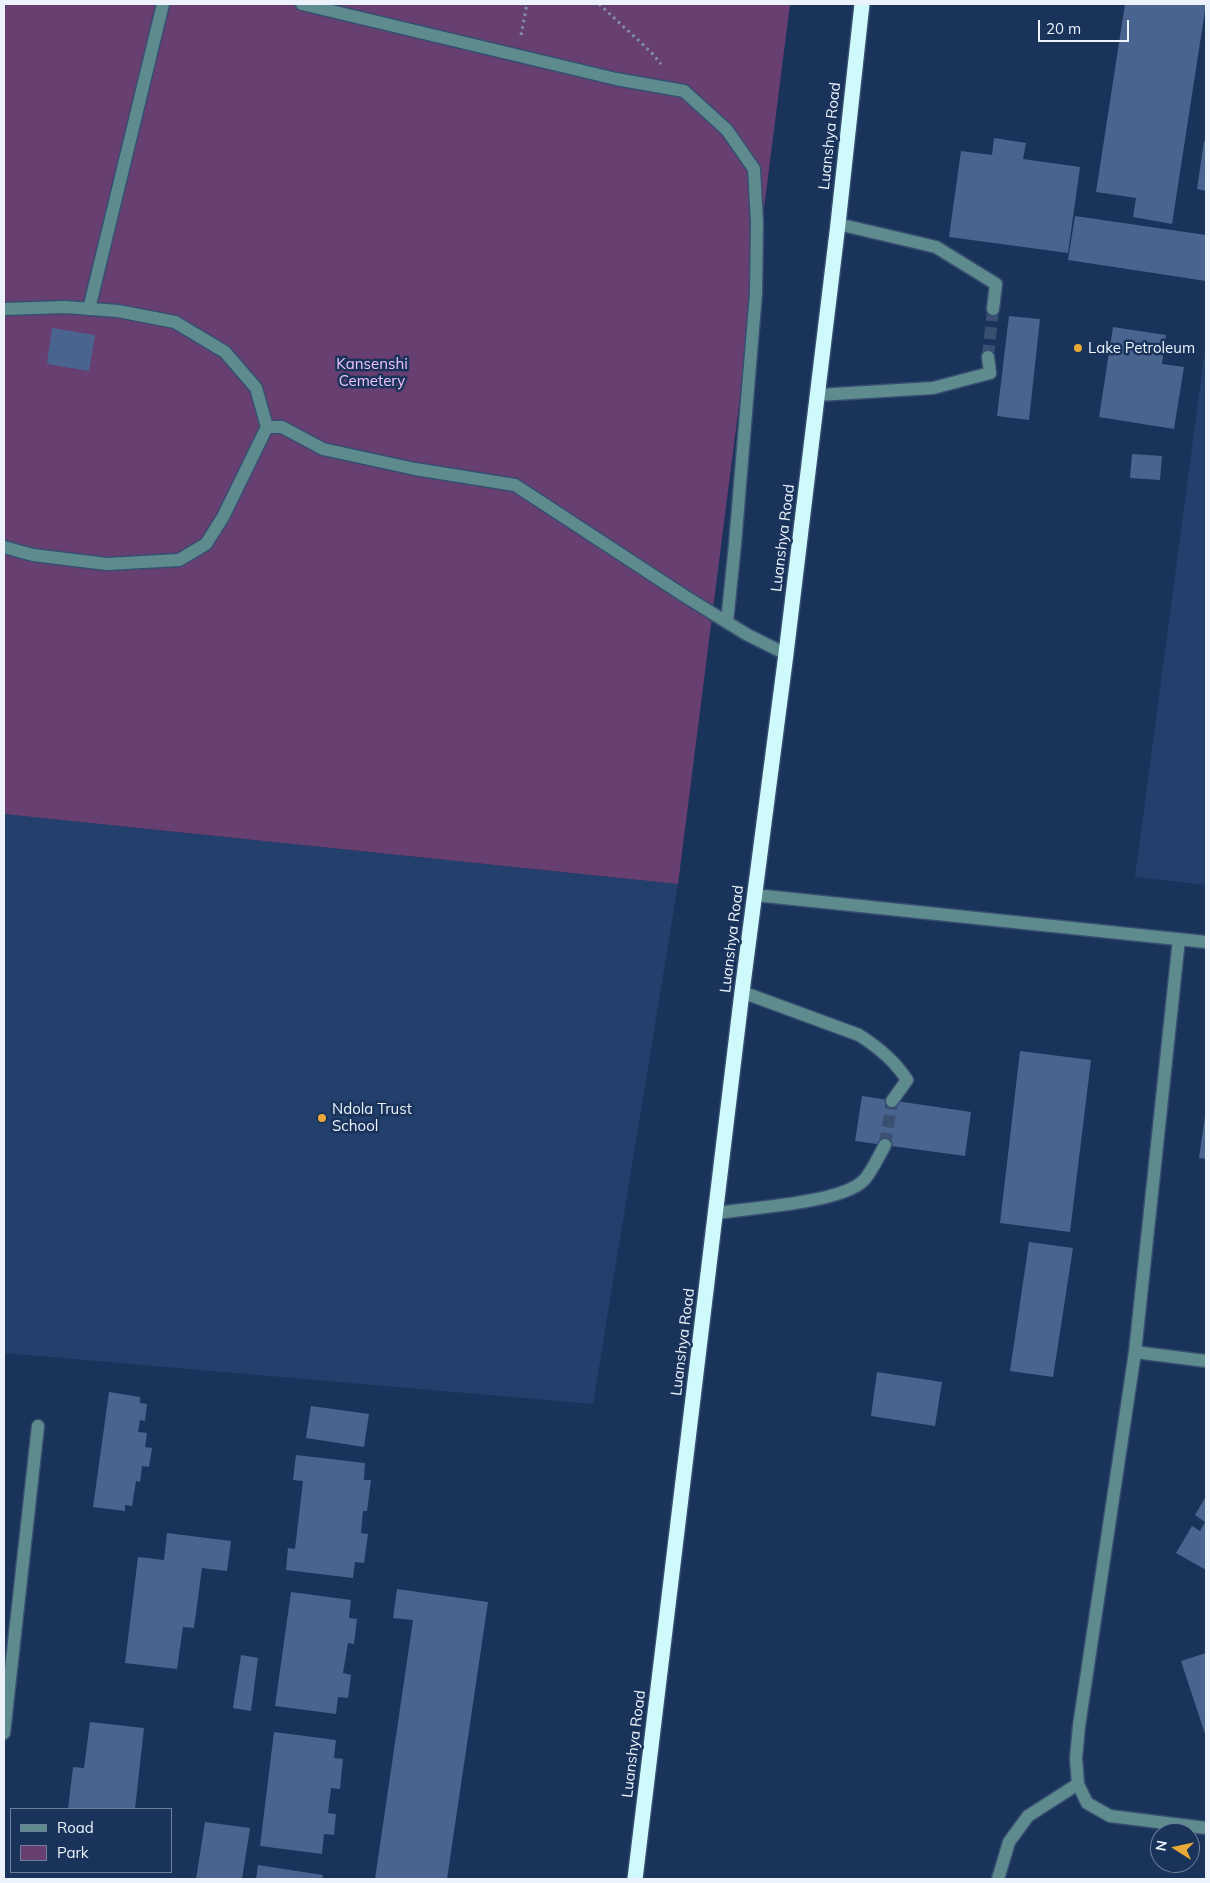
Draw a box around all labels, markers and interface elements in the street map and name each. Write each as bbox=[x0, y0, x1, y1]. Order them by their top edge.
scale bar bbox=[1040, 10, 1131, 42]
text: 20 m bbox=[1046, 19, 1081, 38]
street label: Luanshya Road bbox=[815, 81, 845, 191]
place label: Lake Petroleum bbox=[1088, 339, 1195, 357]
marker: Lake Petroleum bbox=[1072, 342, 1084, 354]
park label: Kansenshi Cemetery bbox=[336, 355, 408, 390]
street label: Luanshya Road bbox=[767, 483, 799, 593]
street label: Luanshya Road bbox=[716, 884, 748, 994]
place label: Ndola Trust School bbox=[332, 1100, 412, 1135]
marker: Ndola Trust School bbox=[316, 1112, 328, 1124]
street label: Luanshya Road bbox=[667, 1287, 699, 1397]
street label: Luanshya Road bbox=[618, 1689, 650, 1799]
legend bbox=[10, 1808, 172, 1873]
text: Road bbox=[57, 1818, 94, 1837]
north arrow bbox=[1150, 1823, 1200, 1873]
text: N bbox=[1151, 1839, 1171, 1852]
text: Park bbox=[57, 1843, 89, 1862]

